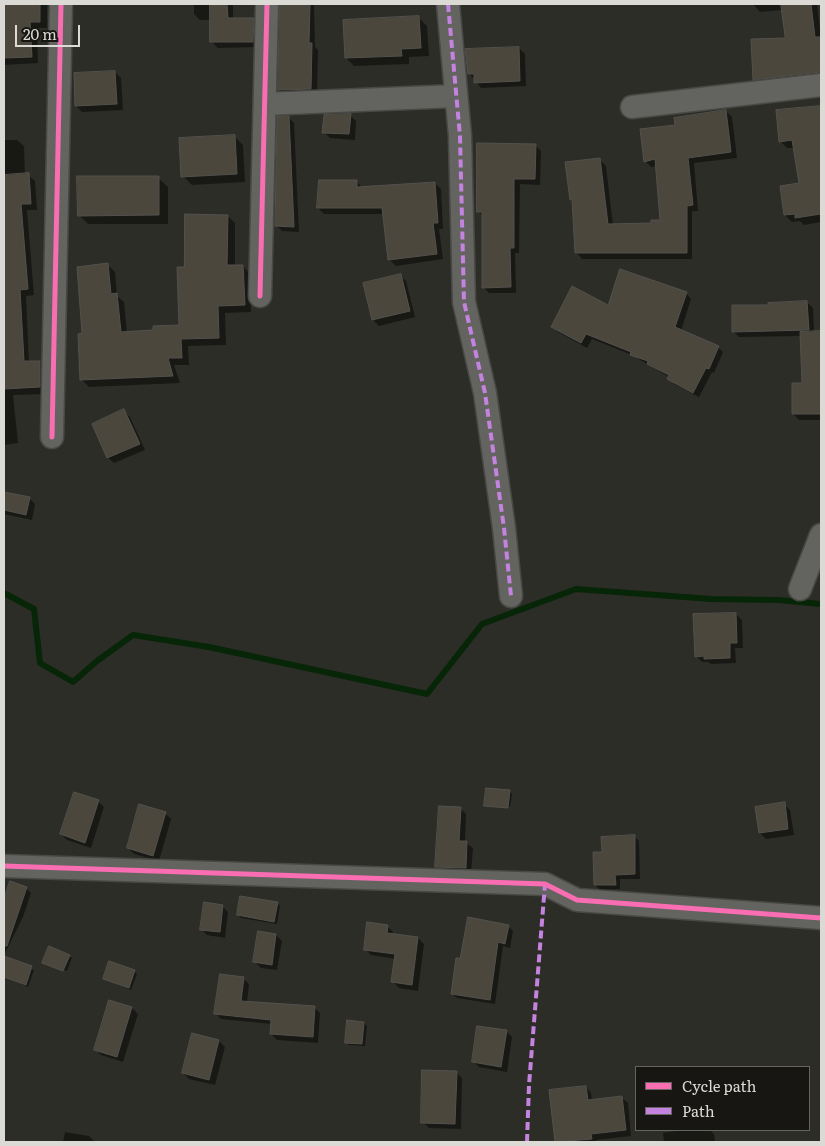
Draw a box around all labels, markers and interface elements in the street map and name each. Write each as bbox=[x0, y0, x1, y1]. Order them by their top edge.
scale bar bbox=[18, 15, 82, 47]
text: 20 m bbox=[23, 22, 57, 45]
legend bbox=[635, 1066, 810, 1131]
text: Cycle path bbox=[682, 1074, 756, 1097]
text: Path bbox=[682, 1099, 715, 1122]

